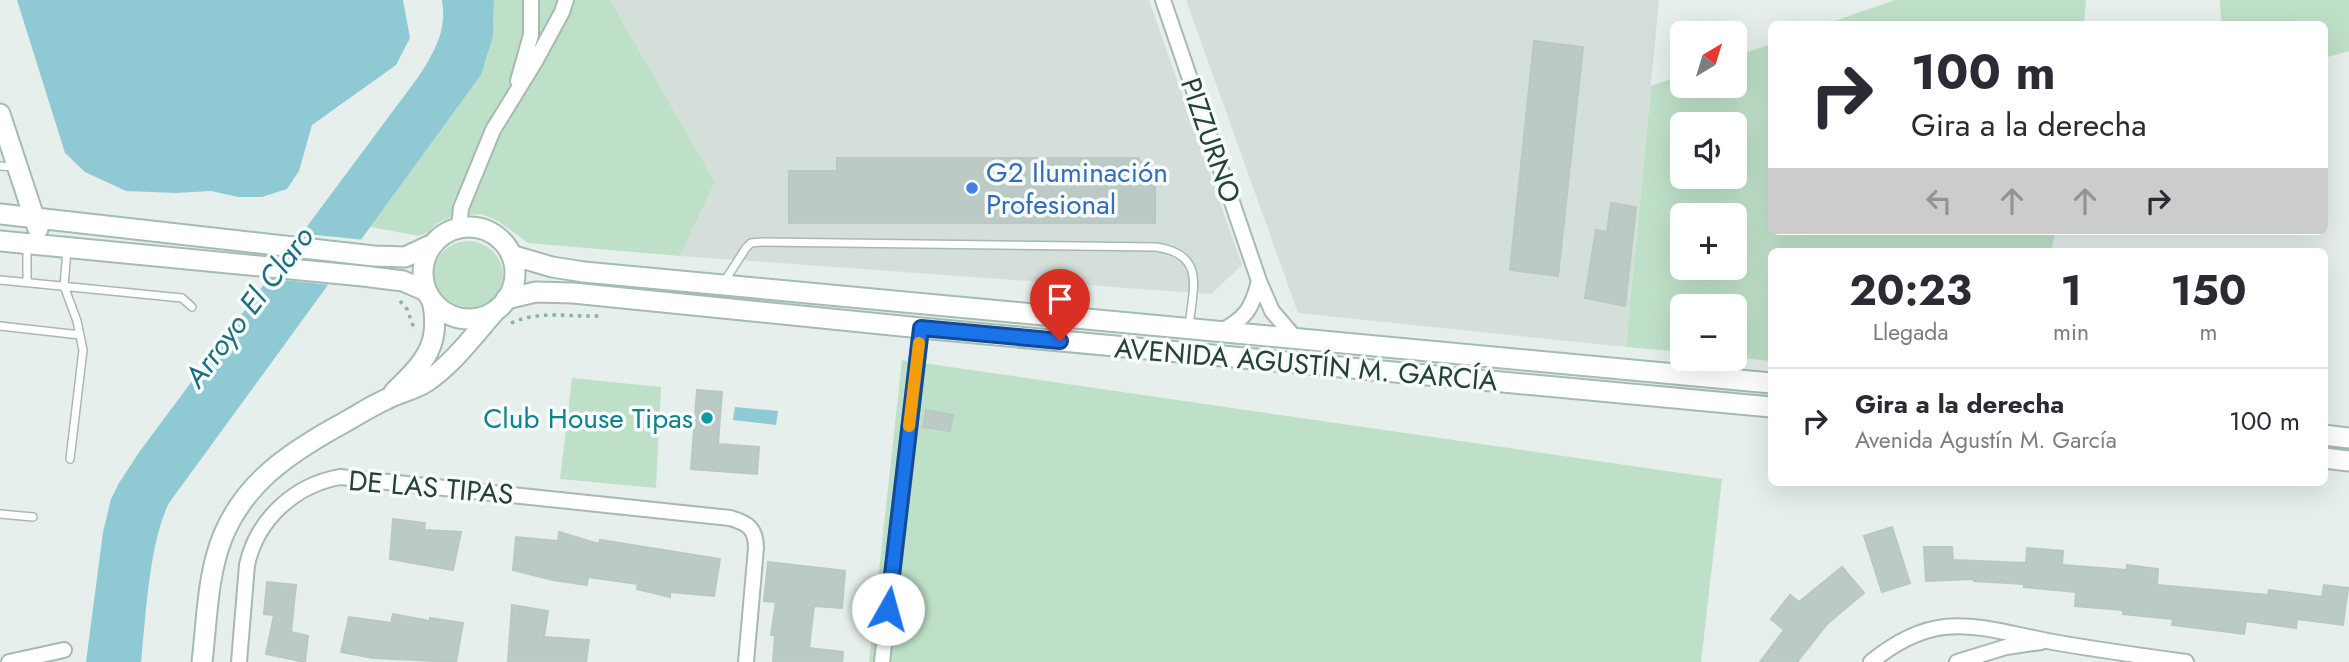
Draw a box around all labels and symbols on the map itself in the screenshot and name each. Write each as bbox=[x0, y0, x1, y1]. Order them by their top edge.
north arrow bbox=[1670, 21, 1746, 98]
street label: PIZZURNO bbox=[1170, 72, 1251, 208]
place label: G2 Iluminación Profesional bbox=[986, 152, 1168, 225]
marker: G2 Iluminación Profesional bbox=[964, 180, 980, 196]
water label: Arroyo El Claro bbox=[173, 217, 324, 397]
pin bbox=[1030, 269, 1090, 341]
street label: AVENIDA AGUSTÍN M. GARCÍA bbox=[1113, 327, 1500, 402]
place label: Club House Tipas bbox=[483, 398, 693, 439]
marker: Club House Tipas bbox=[699, 410, 715, 426]
street label: DE LAS TIPAS bbox=[347, 460, 515, 515]
position arrow bbox=[851, 572, 925, 646]

